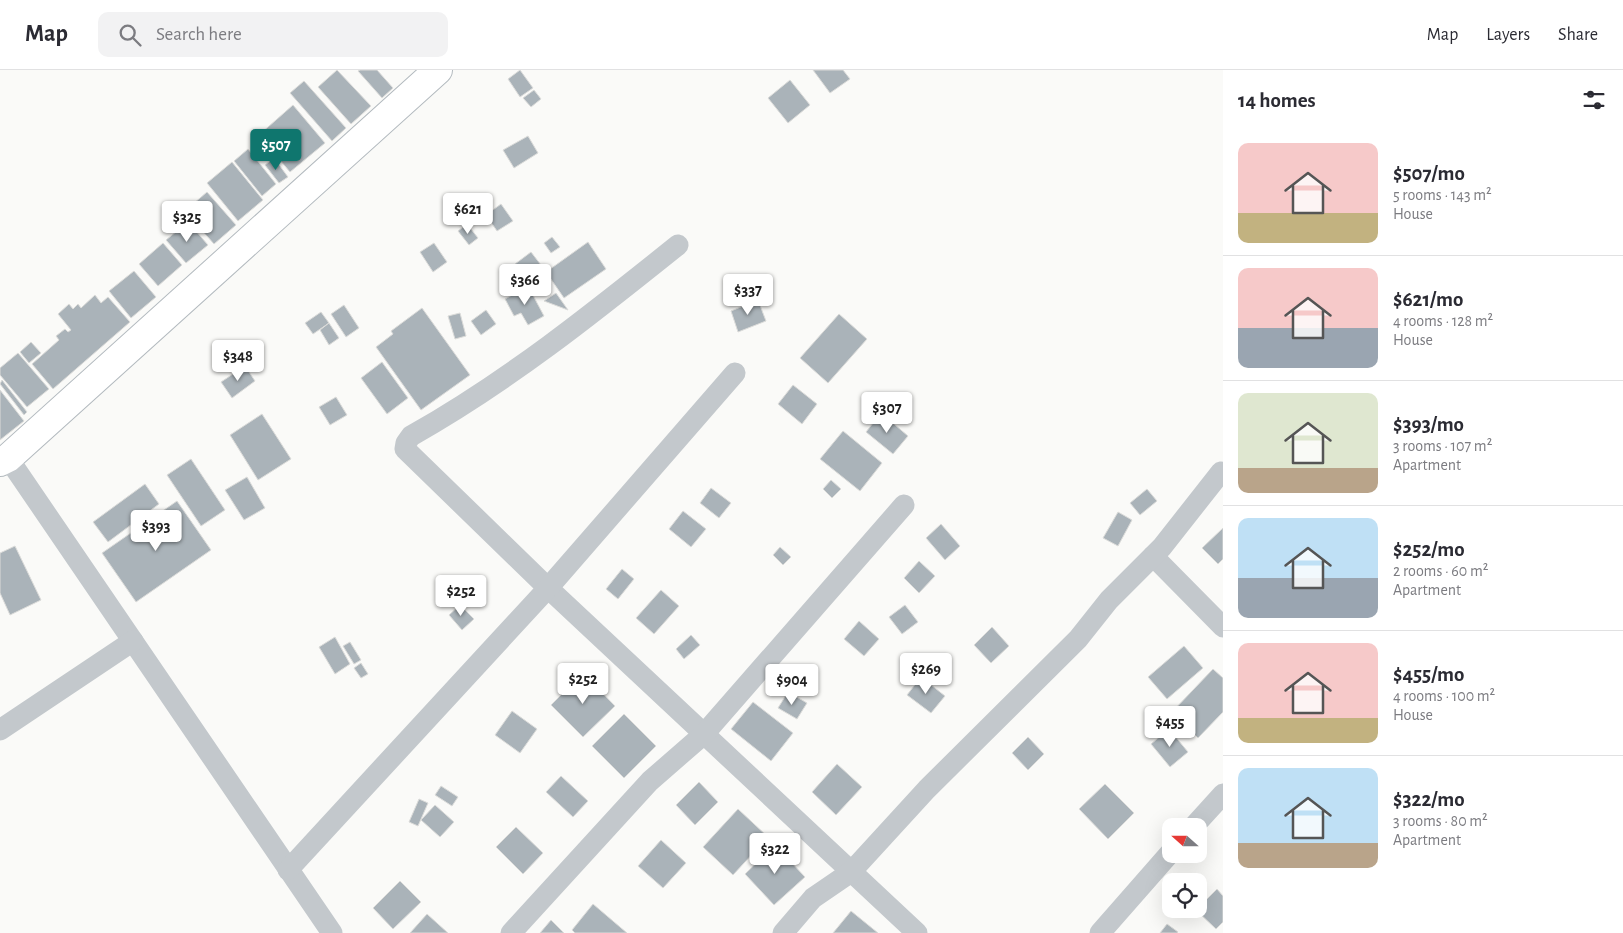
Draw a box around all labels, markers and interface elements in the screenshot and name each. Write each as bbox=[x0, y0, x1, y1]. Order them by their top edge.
search box bbox=[98, 12, 448, 57]
icon: search bbox=[116, 21, 144, 49]
text: Map bbox=[25, 22, 68, 46]
text: Search here bbox=[156, 25, 242, 44]
text: Map bbox=[1427, 26, 1458, 44]
text: Layers bbox=[1486, 26, 1530, 44]
text: Share bbox=[1558, 26, 1598, 44]
icon: filters bbox=[1580, 86, 1608, 114]
text: 14 homes bbox=[1238, 90, 1316, 111]
pin: $507 bbox=[246, 128, 306, 171]
text: $507 bbox=[261, 137, 291, 153]
icon: home bbox=[1278, 163, 1338, 223]
text: $507/mo bbox=[1393, 163, 1465, 184]
text: 5 rooms · 143 m² bbox=[1393, 187, 1492, 203]
pin: $621 bbox=[438, 192, 498, 235]
pin: $325 bbox=[157, 200, 217, 243]
text: $621 bbox=[454, 201, 482, 217]
text: House bbox=[1393, 206, 1433, 222]
text: $325 bbox=[173, 209, 201, 225]
pin: $366 bbox=[495, 264, 555, 306]
text: $366 bbox=[510, 272, 540, 288]
pin: $337 bbox=[718, 274, 778, 316]
text: $337 bbox=[734, 282, 762, 298]
icon: home bbox=[1278, 288, 1338, 348]
text: $621/mo bbox=[1393, 289, 1463, 310]
text: 4 rooms · 128 m² bbox=[1393, 313, 1493, 329]
text: House bbox=[1393, 332, 1433, 348]
pin: $348 bbox=[208, 340, 268, 382]
text: $348 bbox=[223, 348, 253, 364]
pin: $307 bbox=[857, 392, 917, 434]
text: $307 bbox=[872, 400, 902, 416]
icon: home bbox=[1278, 413, 1338, 473]
text: $393/mo bbox=[1393, 414, 1464, 435]
text: 3 rooms · 107 m² bbox=[1393, 438, 1492, 454]
text: Apartment bbox=[1393, 457, 1461, 473]
pin: $393 bbox=[126, 510, 186, 552]
text: $393 bbox=[142, 518, 170, 534]
icon: home bbox=[1278, 538, 1338, 598]
text: $252/mo bbox=[1393, 539, 1465, 560]
text: 2 rooms · 60 m² bbox=[1393, 563, 1488, 579]
pin: $252 bbox=[431, 574, 491, 617]
text: Apartment bbox=[1393, 582, 1461, 598]
text: $252 bbox=[446, 583, 476, 599]
pin: $269 bbox=[896, 652, 956, 695]
text: $269 bbox=[911, 661, 941, 677]
pin: $252 bbox=[553, 662, 613, 705]
icon: home bbox=[1278, 663, 1338, 723]
pin: $904 bbox=[762, 664, 822, 706]
text: $455/mo bbox=[1393, 664, 1464, 685]
text: $252 bbox=[568, 671, 598, 687]
text: $904 bbox=[776, 672, 808, 688]
text: 4 rooms · 100 m² bbox=[1393, 688, 1495, 704]
pin: $455 bbox=[1140, 706, 1200, 748]
text: House bbox=[1393, 707, 1433, 723]
text: $455 bbox=[1155, 714, 1185, 730]
icon: home bbox=[1278, 788, 1338, 848]
text: $322/mo bbox=[1393, 789, 1465, 810]
text: 3 rooms · 80 m² bbox=[1393, 813, 1488, 829]
north arrow bbox=[1162, 818, 1208, 862]
map controls bbox=[1162, 818, 1207, 918]
pin: $322 bbox=[745, 832, 805, 875]
text: Apartment bbox=[1393, 832, 1461, 848]
text: $322 bbox=[760, 841, 790, 857]
button: locate bbox=[1162, 873, 1207, 918]

